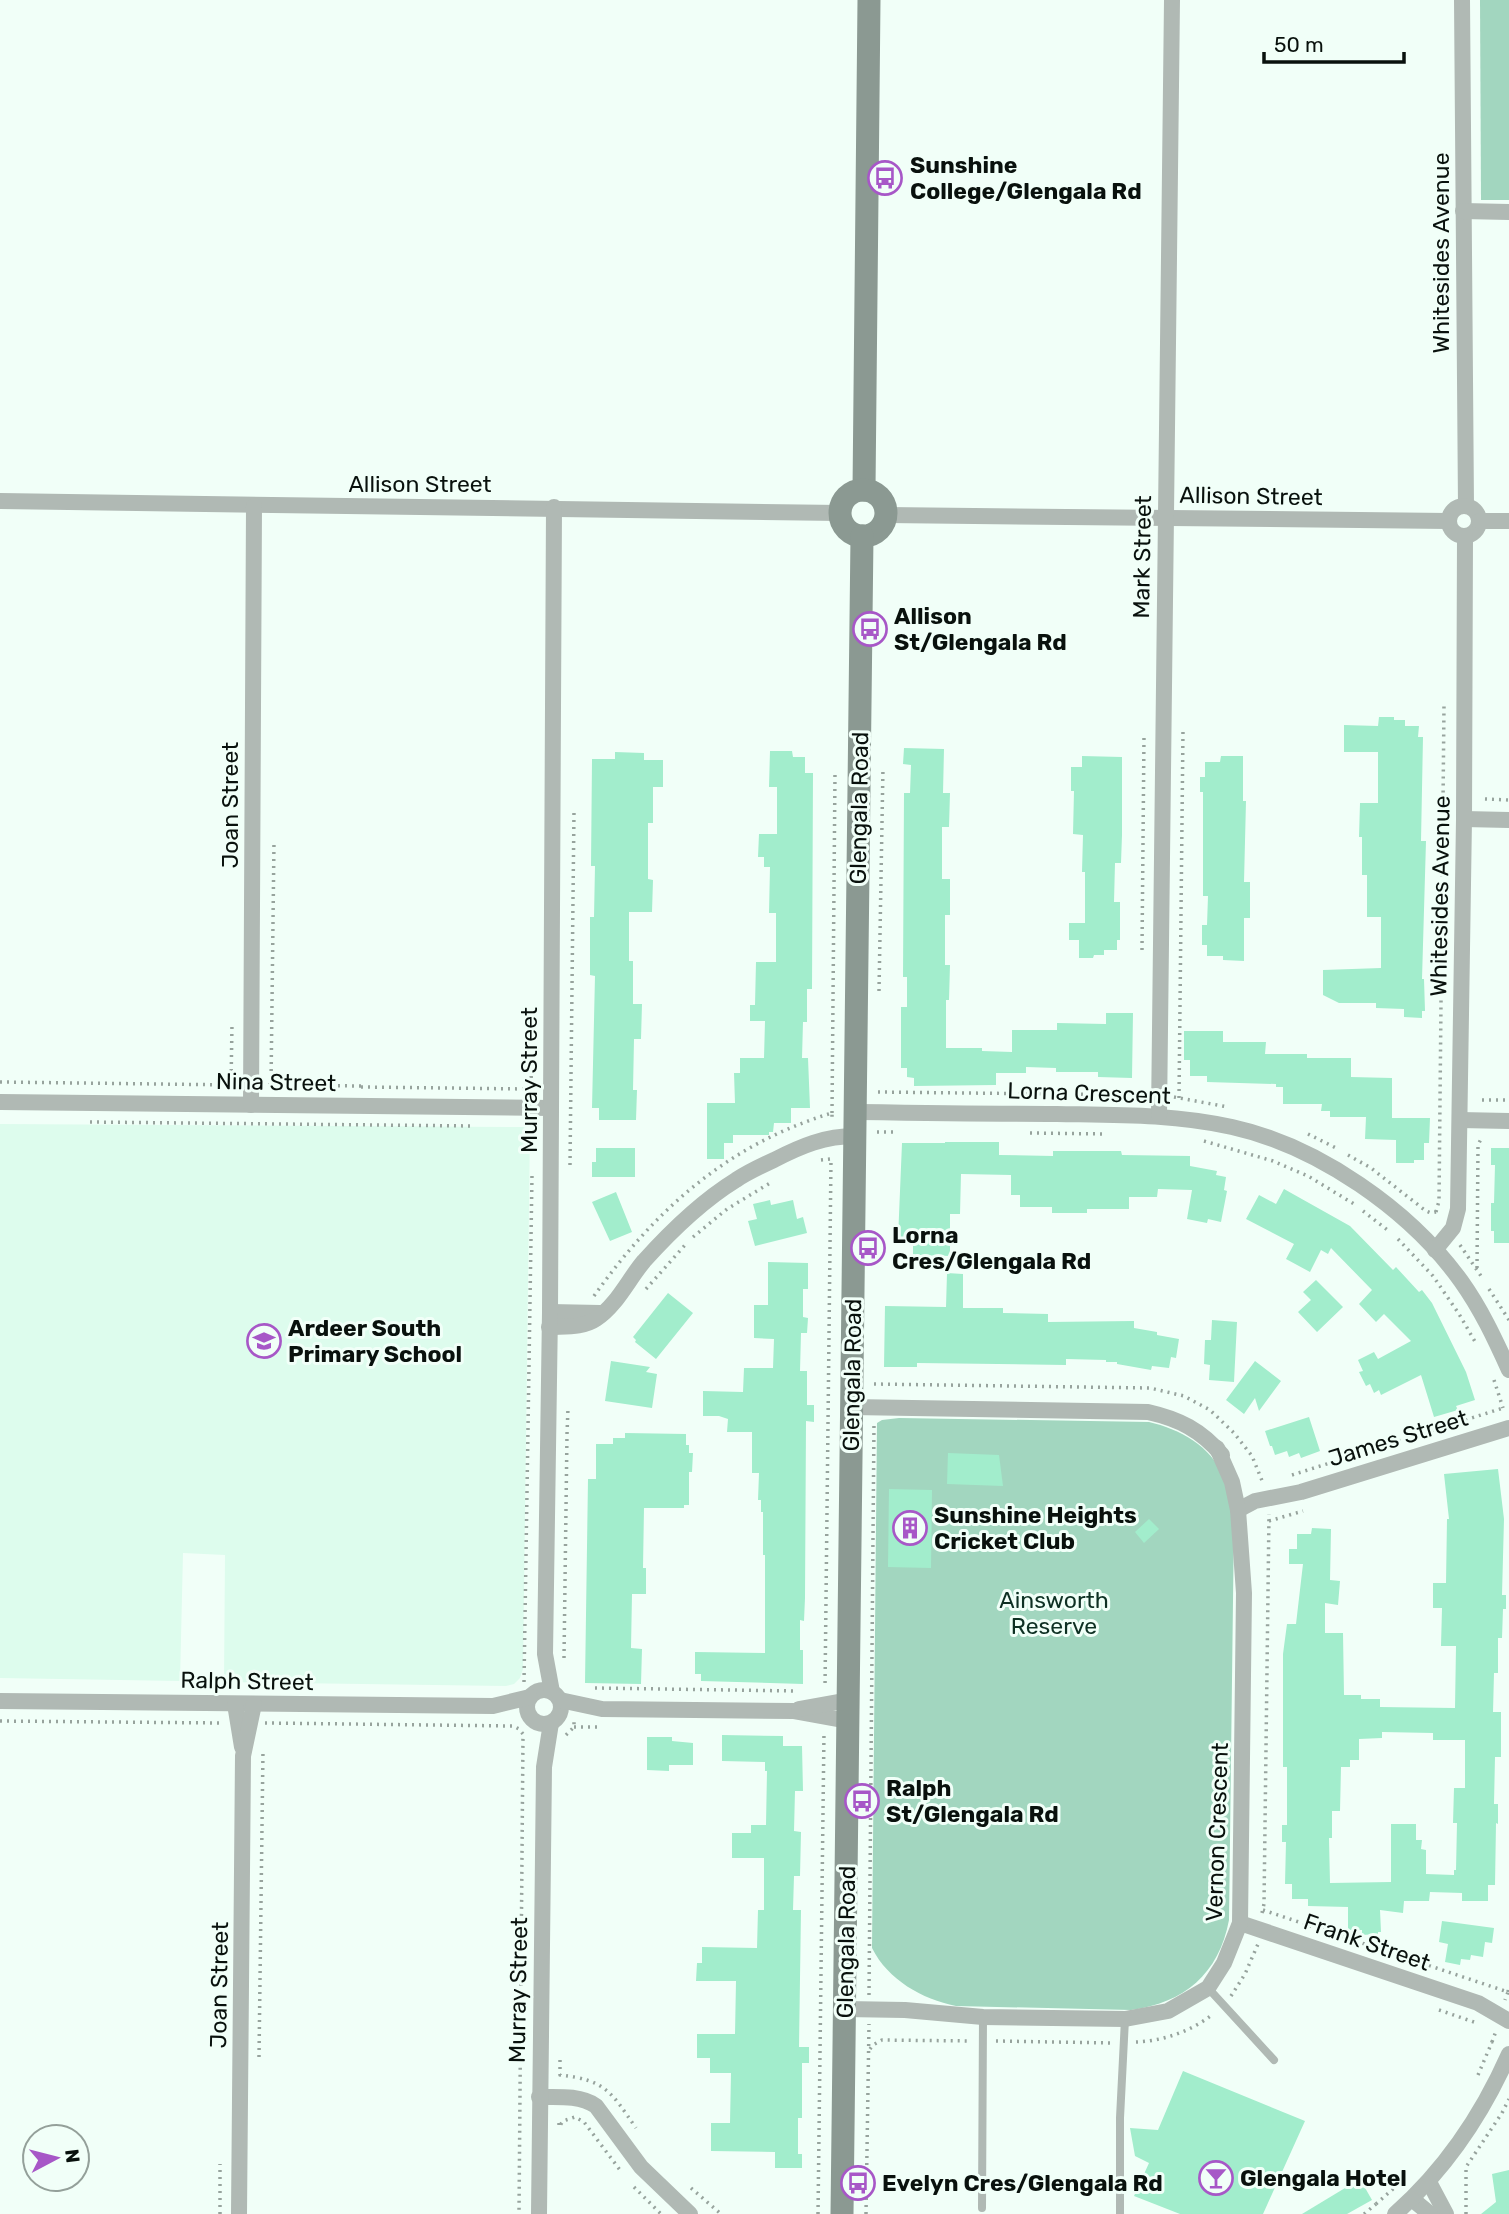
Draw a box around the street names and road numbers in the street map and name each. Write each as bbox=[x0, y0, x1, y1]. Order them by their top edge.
street label: Whitesides Avenue bbox=[1427, 152, 1455, 354]
street label: Allison Street bbox=[348, 470, 492, 498]
street label: Allison Street bbox=[1179, 481, 1323, 511]
street label: Mark Street bbox=[1127, 495, 1157, 619]
street label: Glengala Road bbox=[844, 731, 874, 885]
street label: Joan Street bbox=[216, 742, 244, 868]
street label: Whitesides Avenue bbox=[1424, 795, 1456, 997]
street label: Murray Street bbox=[515, 1007, 543, 1153]
street label: Nina Street bbox=[216, 1067, 336, 1097]
street label: Lorna Crescent bbox=[1007, 1076, 1171, 1110]
street label: Glengala Road bbox=[837, 1298, 867, 1452]
street label: James Street bbox=[1325, 1404, 1471, 1472]
street label: Ralph Street bbox=[180, 1666, 314, 1696]
street label: Vernon Crescent bbox=[1200, 1742, 1234, 1922]
street label: Glengala Road bbox=[831, 1865, 861, 2019]
street label: Frank Street bbox=[1300, 1907, 1434, 1977]
street label: Murray Street bbox=[503, 1917, 533, 2063]
street label: Joan Street bbox=[204, 1921, 234, 2049]

